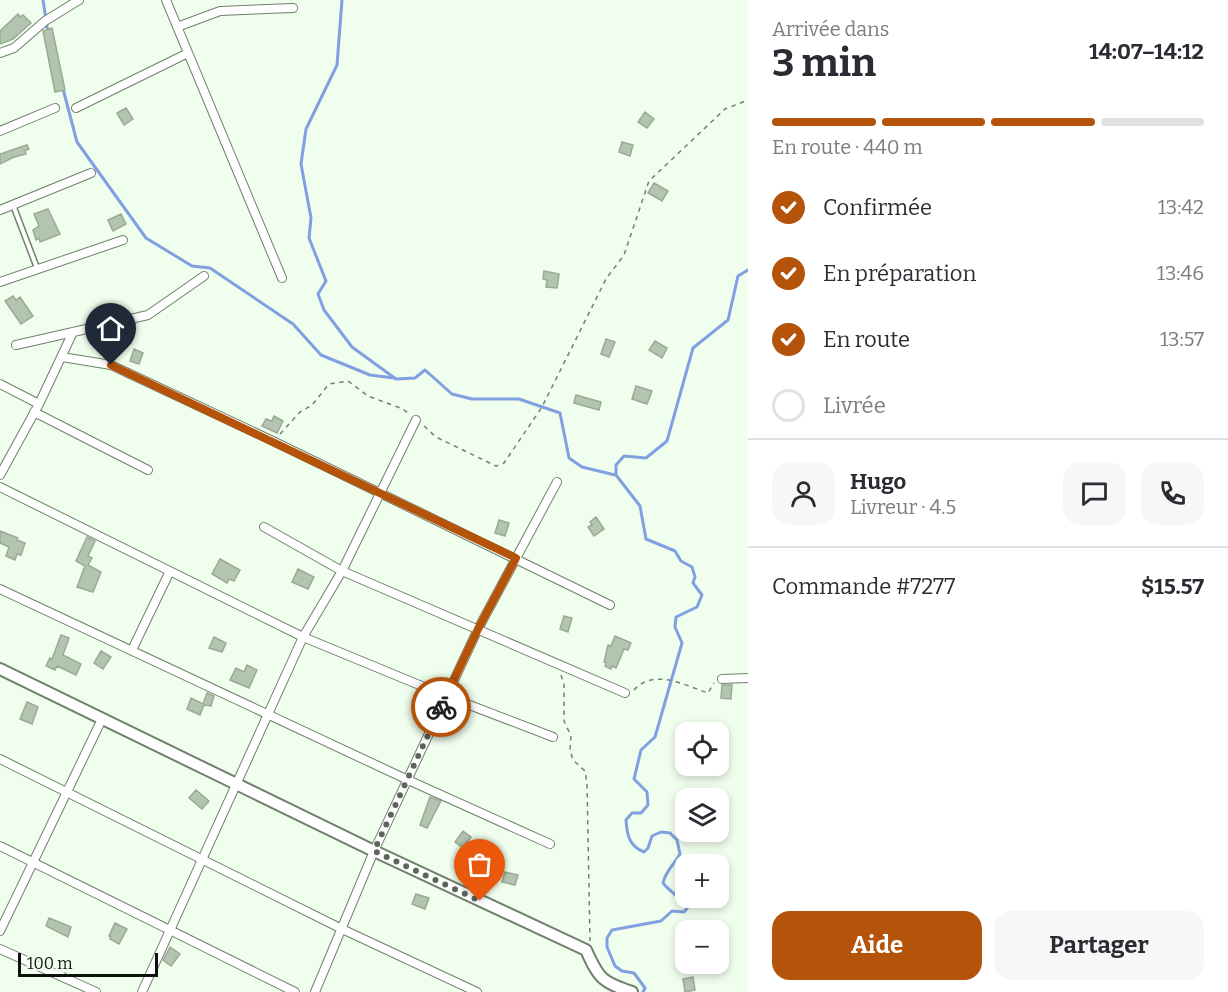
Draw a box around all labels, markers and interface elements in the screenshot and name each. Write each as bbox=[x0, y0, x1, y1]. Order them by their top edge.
text: Arrivée dans bbox=[772, 17, 889, 41]
text: 14:07–14:12 bbox=[1089, 38, 1204, 65]
text: 3 min bbox=[772, 40, 876, 86]
text: En route · 440 m bbox=[772, 135, 923, 159]
icon: check bbox=[772, 191, 805, 224]
text: Confirmée bbox=[823, 194, 932, 221]
text: 13:42 bbox=[1158, 195, 1204, 219]
icon: check bbox=[772, 257, 805, 290]
text: En préparation bbox=[823, 260, 976, 287]
text: 13:46 bbox=[1157, 261, 1204, 285]
pin bbox=[85, 303, 136, 365]
icon: home bbox=[94, 312, 127, 345]
icon: check bbox=[772, 323, 805, 356]
text: En route bbox=[823, 326, 910, 353]
text: 13:57 bbox=[1160, 327, 1204, 351]
text: Livrée bbox=[823, 392, 886, 419]
button: person bbox=[772, 462, 835, 525]
button: chat bbox=[1063, 462, 1126, 525]
button: phone bbox=[1141, 462, 1204, 525]
text: Hugo bbox=[850, 468, 906, 495]
text: Livreur · 4.5 bbox=[850, 495, 956, 519]
text: Commande #7277 bbox=[772, 573, 955, 600]
text: $15.57 bbox=[1141, 573, 1204, 600]
courier bbox=[411, 677, 471, 737]
icon: bike bbox=[425, 691, 458, 724]
map controls bbox=[675, 722, 729, 974]
button: locate bbox=[675, 722, 729, 776]
button: layers bbox=[675, 788, 729, 842]
pin bbox=[454, 839, 505, 901]
icon: bag bbox=[463, 848, 496, 881]
button: + bbox=[675, 854, 729, 908]
button: Aide bbox=[772, 911, 982, 980]
button: Partager bbox=[994, 911, 1204, 980]
button: − bbox=[675, 920, 729, 974]
scale bar bbox=[18, 950, 158, 978]
text: 100 m bbox=[27, 954, 72, 973]

